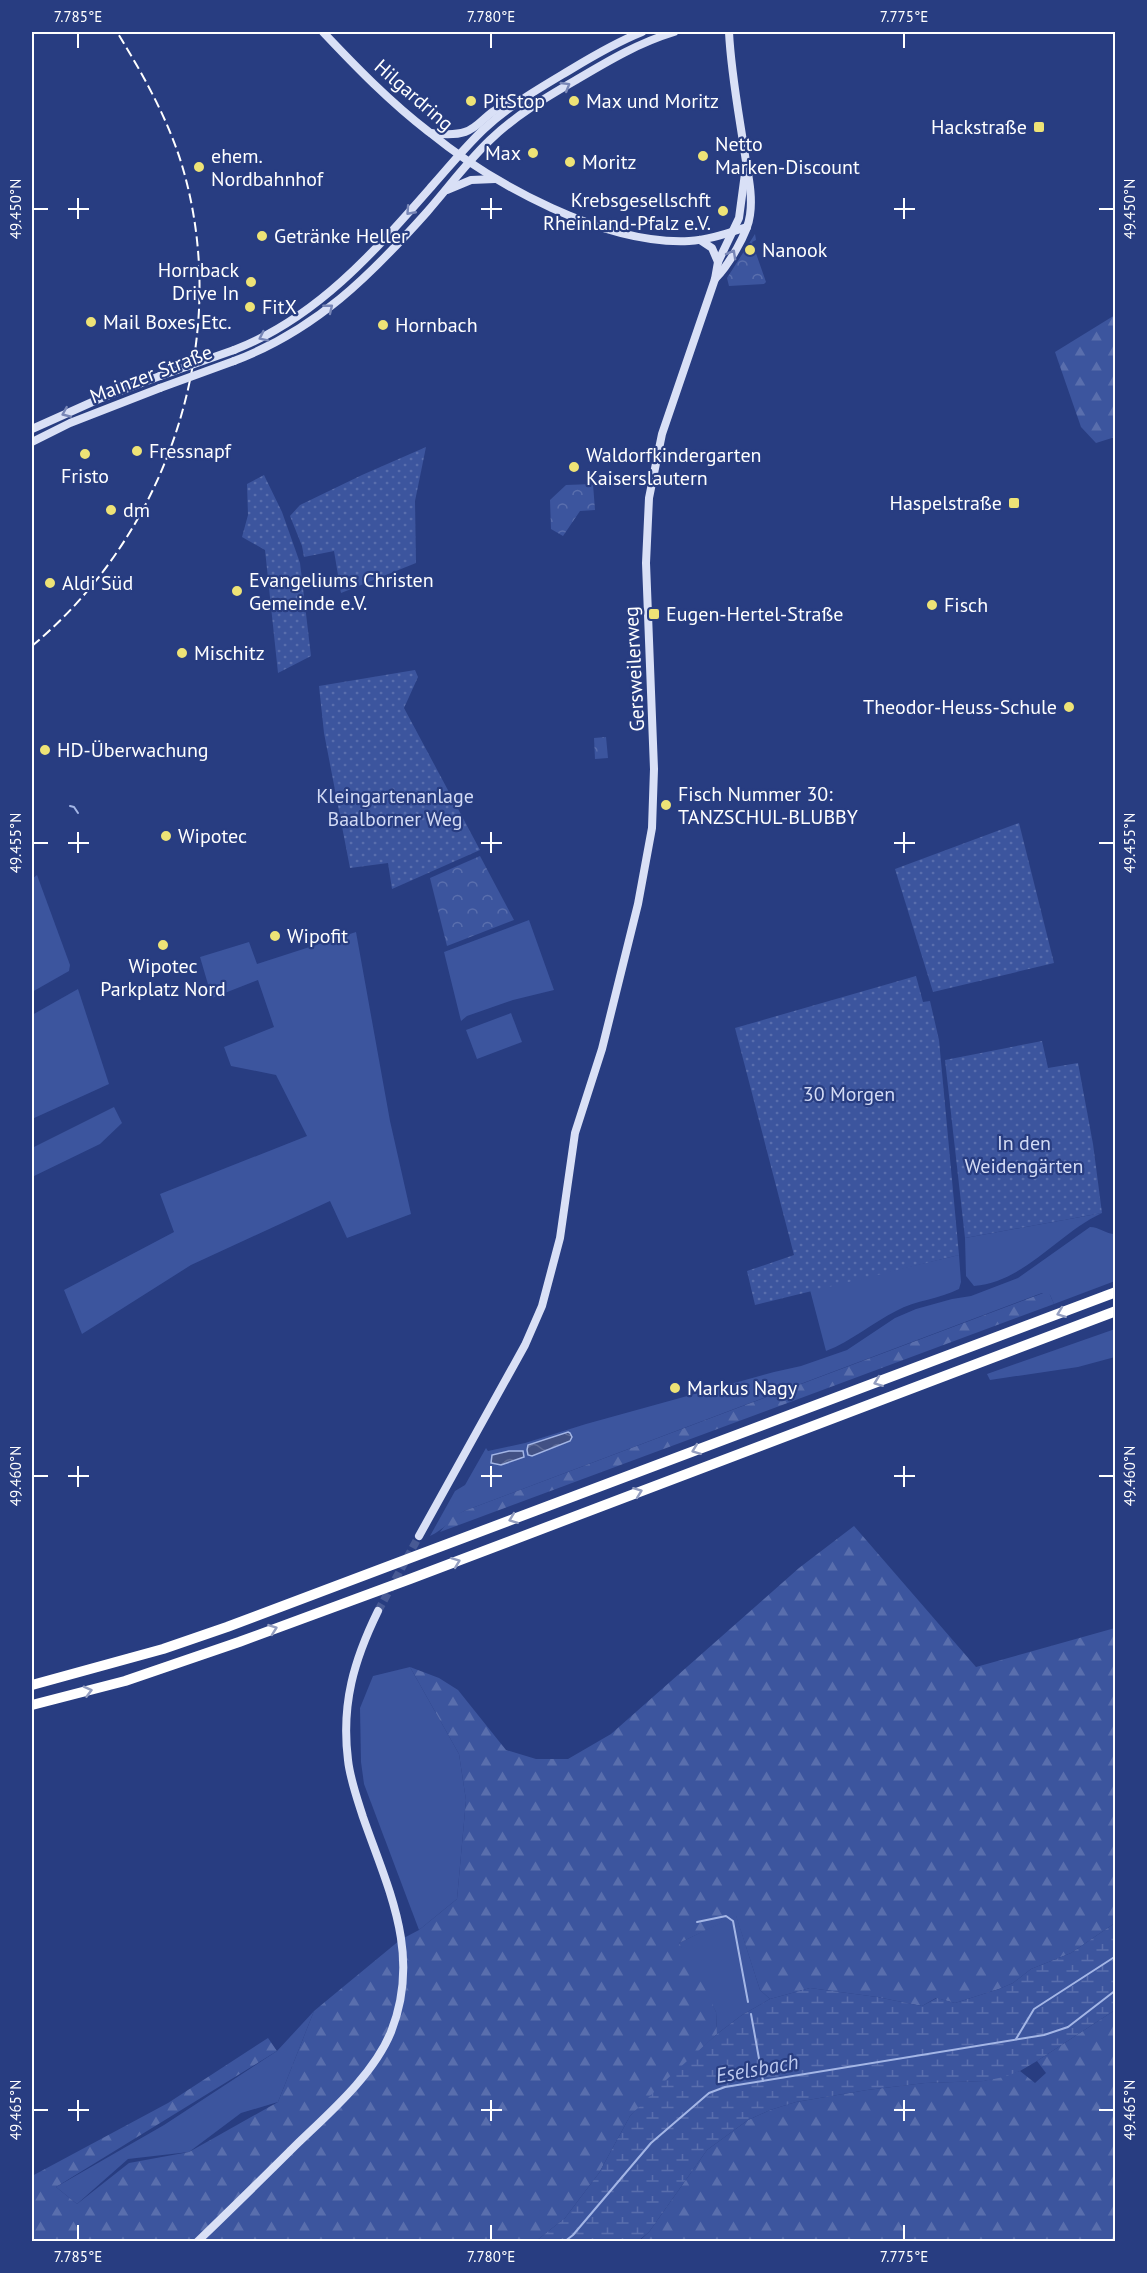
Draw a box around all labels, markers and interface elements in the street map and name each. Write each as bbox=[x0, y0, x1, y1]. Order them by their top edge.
text: 7.785°E bbox=[54, 7, 102, 26]
text: 7.780°E bbox=[467, 7, 515, 26]
text: 7.775°E bbox=[880, 7, 928, 26]
street label: Hilgardring bbox=[369, 53, 459, 137]
one-way arrow bbox=[560, 81, 570, 93]
place label: PitStop bbox=[483, 88, 545, 114]
place label: Max und Moritz bbox=[586, 88, 719, 114]
marker: PitStop bbox=[464, 94, 478, 108]
marker: Max und Moritz bbox=[567, 94, 581, 108]
place label: Hackstraße bbox=[931, 114, 1027, 140]
marker: Hackstraße bbox=[1032, 120, 1046, 134]
place label: Netto Marken-Discount bbox=[715, 131, 860, 180]
place label: Max bbox=[485, 140, 521, 166]
place label: ehem. Nordbahnhof bbox=[211, 143, 325, 192]
marker: Max bbox=[526, 146, 540, 160]
place label: Moritz bbox=[582, 149, 636, 175]
marker: Netto Marken-Discount bbox=[696, 149, 710, 163]
marker: Moritz bbox=[563, 155, 577, 169]
marker: ehem. Nordbahnhof bbox=[192, 160, 206, 174]
text: 49.450°N bbox=[6, 179, 25, 239]
text: 49.450°N bbox=[1120, 179, 1139, 239]
place label: Krebsgesellschft Rheinland-Pfalz e.V. bbox=[543, 187, 711, 236]
one-way arrow bbox=[406, 204, 417, 215]
marker: Krebsgesellschft Rheinland-Pfalz e.V. bbox=[716, 204, 730, 218]
place label: Getränke Heller bbox=[274, 223, 408, 249]
marker: Getränke Heller bbox=[255, 229, 269, 243]
place label: Nanook bbox=[762, 237, 828, 263]
marker: Nanook bbox=[743, 243, 757, 257]
one-way arrow bbox=[725, 250, 736, 260]
place label: Hornback Drive In bbox=[158, 257, 239, 306]
marker: Hornback Drive In bbox=[244, 275, 258, 289]
place label: FitX bbox=[262, 294, 297, 320]
marker: FitX bbox=[243, 300, 257, 314]
one-way arrow bbox=[322, 305, 333, 316]
place label: Mail Boxes Etc. bbox=[103, 309, 232, 335]
place label: Hornbach bbox=[395, 312, 478, 338]
marker: Mail Boxes Etc. bbox=[84, 315, 98, 329]
marker: Hornbach bbox=[376, 318, 390, 332]
one-way arrow bbox=[258, 329, 269, 341]
street label: Mainzer Straße bbox=[86, 339, 216, 409]
one-way arrow bbox=[62, 406, 73, 418]
place label: Fressnapf bbox=[149, 438, 233, 464]
place label: Waldorfkindergarten Kaiserslautern bbox=[586, 442, 761, 491]
marker: Fressnapf bbox=[130, 444, 144, 458]
marker: Fristo bbox=[78, 447, 92, 461]
marker: Waldorfkindergarten Kaiserslautern bbox=[567, 460, 581, 474]
place label: Fristo bbox=[61, 463, 109, 489]
place label: Haspelstraße bbox=[889, 490, 1002, 516]
marker: Haspelstraße bbox=[1007, 496, 1021, 510]
place label: dm bbox=[123, 497, 150, 523]
marker: dm bbox=[104, 503, 118, 517]
place label: Evangeliums Christen Gemeinde e.V. bbox=[249, 567, 434, 616]
place label: Aldi Süd bbox=[62, 570, 133, 596]
marker: Aldi Süd bbox=[43, 576, 57, 590]
marker: Evangeliums Christen Gemeinde e.V. bbox=[230, 584, 244, 598]
place label: Fisch bbox=[944, 592, 988, 618]
marker: Fisch bbox=[925, 598, 939, 612]
place label: Eugen-Hertel-Straße bbox=[666, 601, 843, 627]
street label: Gersweilerweg bbox=[618, 606, 650, 732]
marker: Eugen-Hertel-Straße bbox=[647, 607, 661, 621]
place label: Mischitz bbox=[194, 640, 265, 666]
marker: Mischitz bbox=[175, 646, 189, 660]
place label: Theodor-Heuss-Schule bbox=[863, 694, 1057, 720]
marker: Theodor-Heuss-Schule bbox=[1062, 700, 1076, 714]
place label: HD-Überwachung bbox=[57, 737, 209, 763]
marker: HD-Überwachung bbox=[38, 743, 52, 757]
place label: Fisch Nummer 30: TANZSCHUL-BLUBBY bbox=[678, 781, 859, 830]
park label: Kleingartenanlage Baalborner Weg bbox=[316, 783, 474, 832]
marker: Fisch Nummer 30: TANZSCHUL-BLUBBY bbox=[659, 798, 673, 812]
text: 49.455°N bbox=[6, 813, 25, 873]
text: 49.455°N bbox=[1120, 813, 1139, 873]
place label: Wipotec bbox=[178, 823, 247, 849]
marker: Wipotec bbox=[159, 829, 173, 843]
place label: Wipofit bbox=[287, 923, 348, 949]
marker: Wipofit bbox=[268, 929, 282, 943]
marker: Wipotec Parkplatz Nord bbox=[156, 938, 170, 952]
place label: Wipotec Parkplatz Nord bbox=[100, 953, 226, 1002]
park label: 30 Morgen bbox=[803, 1081, 895, 1107]
park label: In den Weidengärten bbox=[965, 1130, 1083, 1179]
one-way arrow bbox=[1056, 1305, 1067, 1318]
one-way arrow bbox=[874, 1374, 884, 1387]
place label: Markus Nagy bbox=[687, 1375, 798, 1401]
marker: Markus Nagy bbox=[668, 1381, 682, 1395]
one-way arrow bbox=[691, 1443, 702, 1456]
text: 49.460°N bbox=[6, 1446, 25, 1506]
text: 49.460°N bbox=[1120, 1446, 1139, 1506]
one-way arrow bbox=[632, 1486, 643, 1499]
one-way arrow bbox=[509, 1512, 519, 1525]
one-way arrow bbox=[450, 1556, 461, 1569]
one-way arrow bbox=[267, 1624, 278, 1637]
one-way arrow bbox=[83, 1685, 93, 1698]
water label: Eselsbach bbox=[713, 2048, 801, 2089]
text: 49.465°N bbox=[6, 2080, 25, 2140]
text: 49.465°N bbox=[1120, 2080, 1139, 2140]
text: 7.785°E bbox=[54, 2247, 102, 2266]
text: 7.780°E bbox=[467, 2247, 515, 2266]
text: 7.775°E bbox=[880, 2247, 928, 2266]

